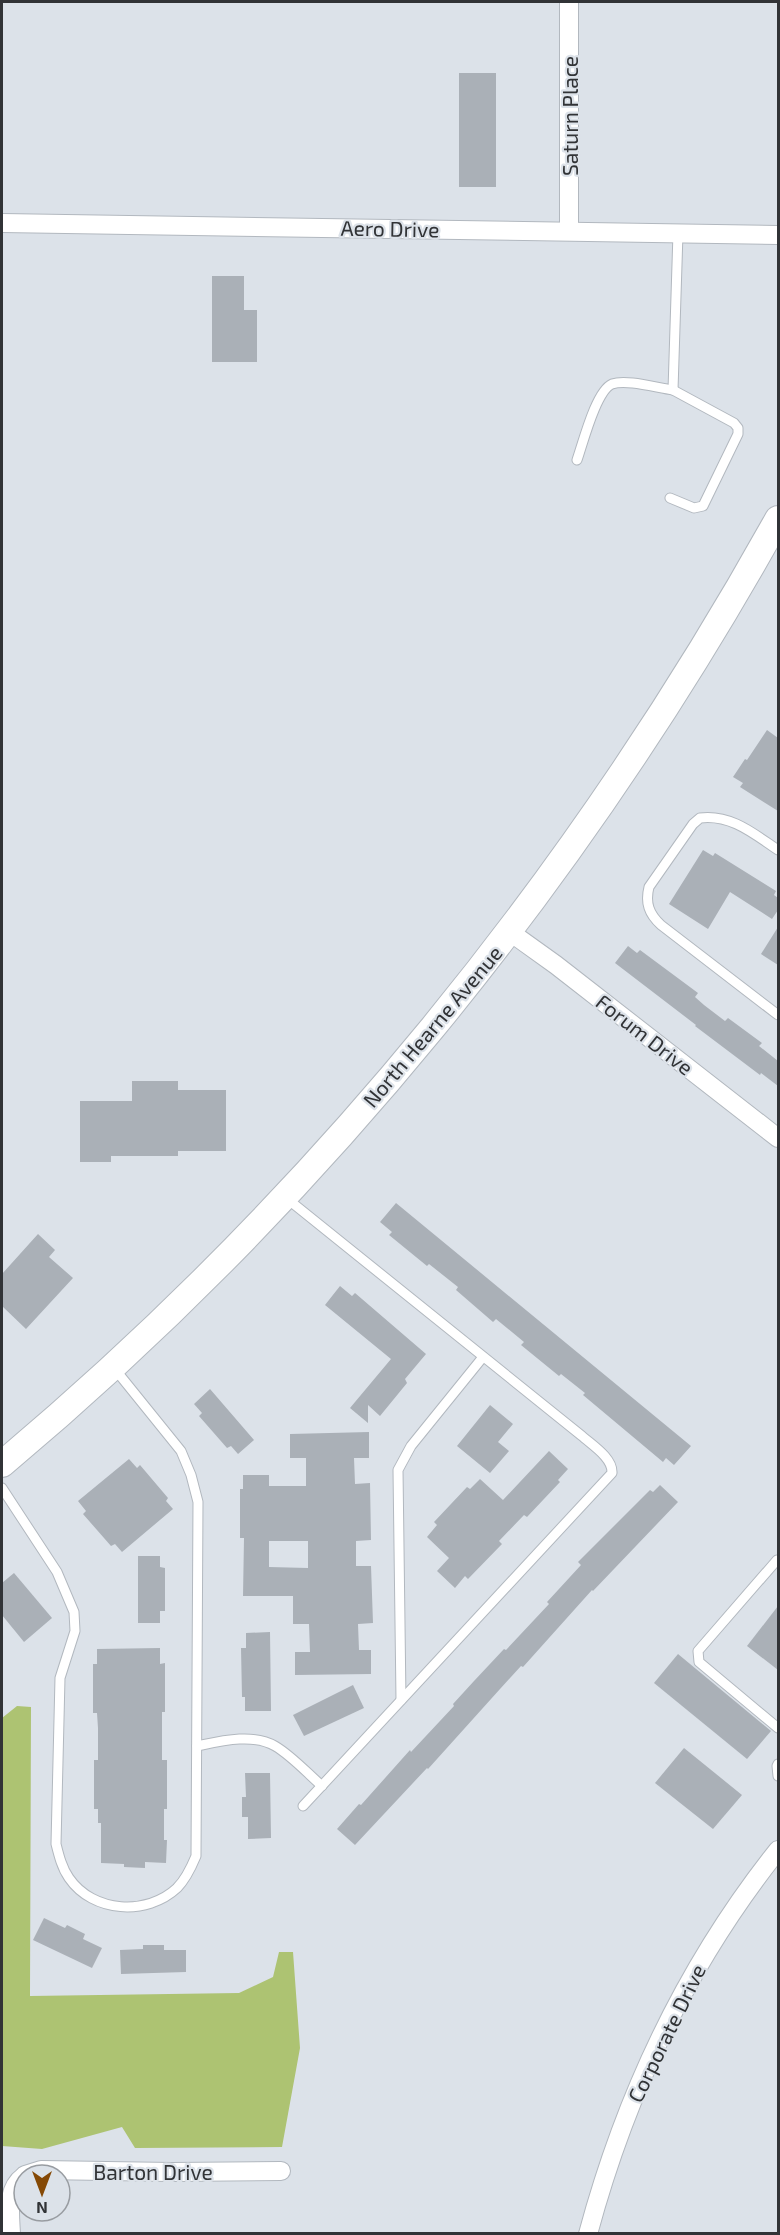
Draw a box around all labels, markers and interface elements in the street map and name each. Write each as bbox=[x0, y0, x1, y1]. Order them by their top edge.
street label: Saturn Place bbox=[557, 56, 582, 176]
street label: Aero Drive bbox=[340, 215, 440, 241]
street label: North Hearne Avenue bbox=[357, 940, 507, 1112]
street label: Forum Drive bbox=[592, 988, 698, 1080]
street label: Corporate Drive bbox=[622, 1960, 710, 2106]
street label: Barton Drive bbox=[93, 2159, 213, 2184]
north arrow bbox=[12, 2163, 72, 2223]
text: N bbox=[36, 2199, 48, 2218]

